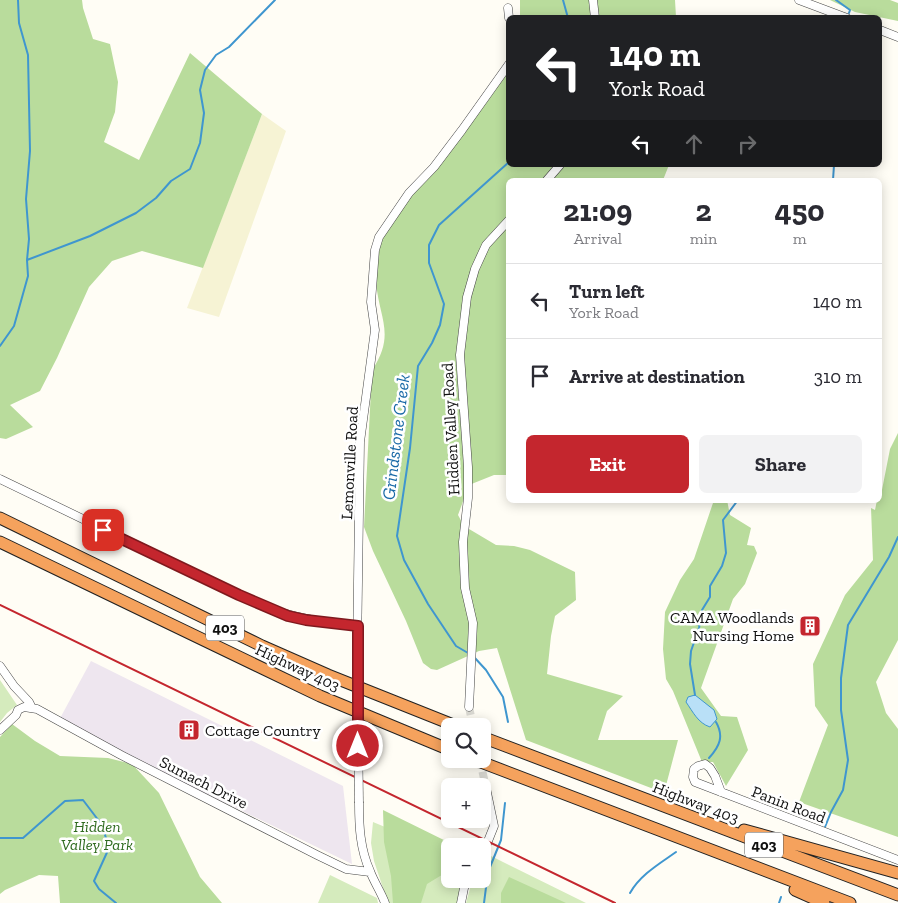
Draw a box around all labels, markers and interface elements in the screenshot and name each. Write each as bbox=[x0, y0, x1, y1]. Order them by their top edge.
text: 140 m bbox=[609, 33, 700, 75]
icon: left bbox=[526, 35, 591, 100]
text: York Road bbox=[609, 75, 705, 102]
icon: left bbox=[627, 130, 655, 158]
icon: ahead bbox=[680, 130, 708, 158]
icon: right bbox=[733, 130, 761, 158]
text: 21:09 bbox=[563, 193, 632, 229]
text: 2 bbox=[695, 193, 712, 229]
text: 450 bbox=[775, 193, 825, 229]
text: Arrival bbox=[574, 229, 622, 248]
text: min bbox=[690, 229, 717, 248]
text: m bbox=[793, 229, 806, 248]
text: Turn left bbox=[569, 280, 644, 303]
icon: left bbox=[526, 287, 554, 315]
text: 140 m bbox=[813, 290, 862, 313]
text: York Road bbox=[569, 303, 639, 322]
street label: Hidden Valley Road bbox=[438, 362, 463, 496]
icon: arrive bbox=[526, 362, 554, 390]
text: Arrive at destination bbox=[569, 365, 745, 388]
text: 310 m bbox=[814, 365, 862, 388]
water label: Grindstone Creek bbox=[377, 373, 415, 501]
street label: Lemonville Road bbox=[337, 406, 362, 520]
button: Exit bbox=[526, 435, 689, 493]
button: Share bbox=[699, 435, 862, 493]
pin bbox=[82, 509, 124, 551]
icon: arrive bbox=[89, 516, 117, 544]
place label: CAMA Woodlands Nursing Home bbox=[670, 608, 794, 645]
building icon: CAMA Woodlands Nursing Home bbox=[798, 614, 822, 638]
road number: 403 bbox=[206, 616, 244, 640]
street label: Highway 403 bbox=[253, 640, 343, 695]
building icon: Cottage Country bbox=[177, 718, 201, 742]
map controls bbox=[441, 718, 491, 888]
button: search bbox=[441, 718, 491, 768]
position arrow bbox=[331, 719, 383, 771]
place label: Cottage Country bbox=[205, 721, 321, 740]
street label: Sumach Drive bbox=[156, 752, 251, 813]
street label: Highway 403 bbox=[650, 777, 742, 828]
button: + bbox=[441, 778, 491, 828]
street label: Panin Road bbox=[749, 782, 829, 827]
park label: Hidden Valley Park bbox=[61, 817, 133, 854]
road number: 403 bbox=[745, 832, 783, 858]
button: − bbox=[441, 838, 491, 888]

